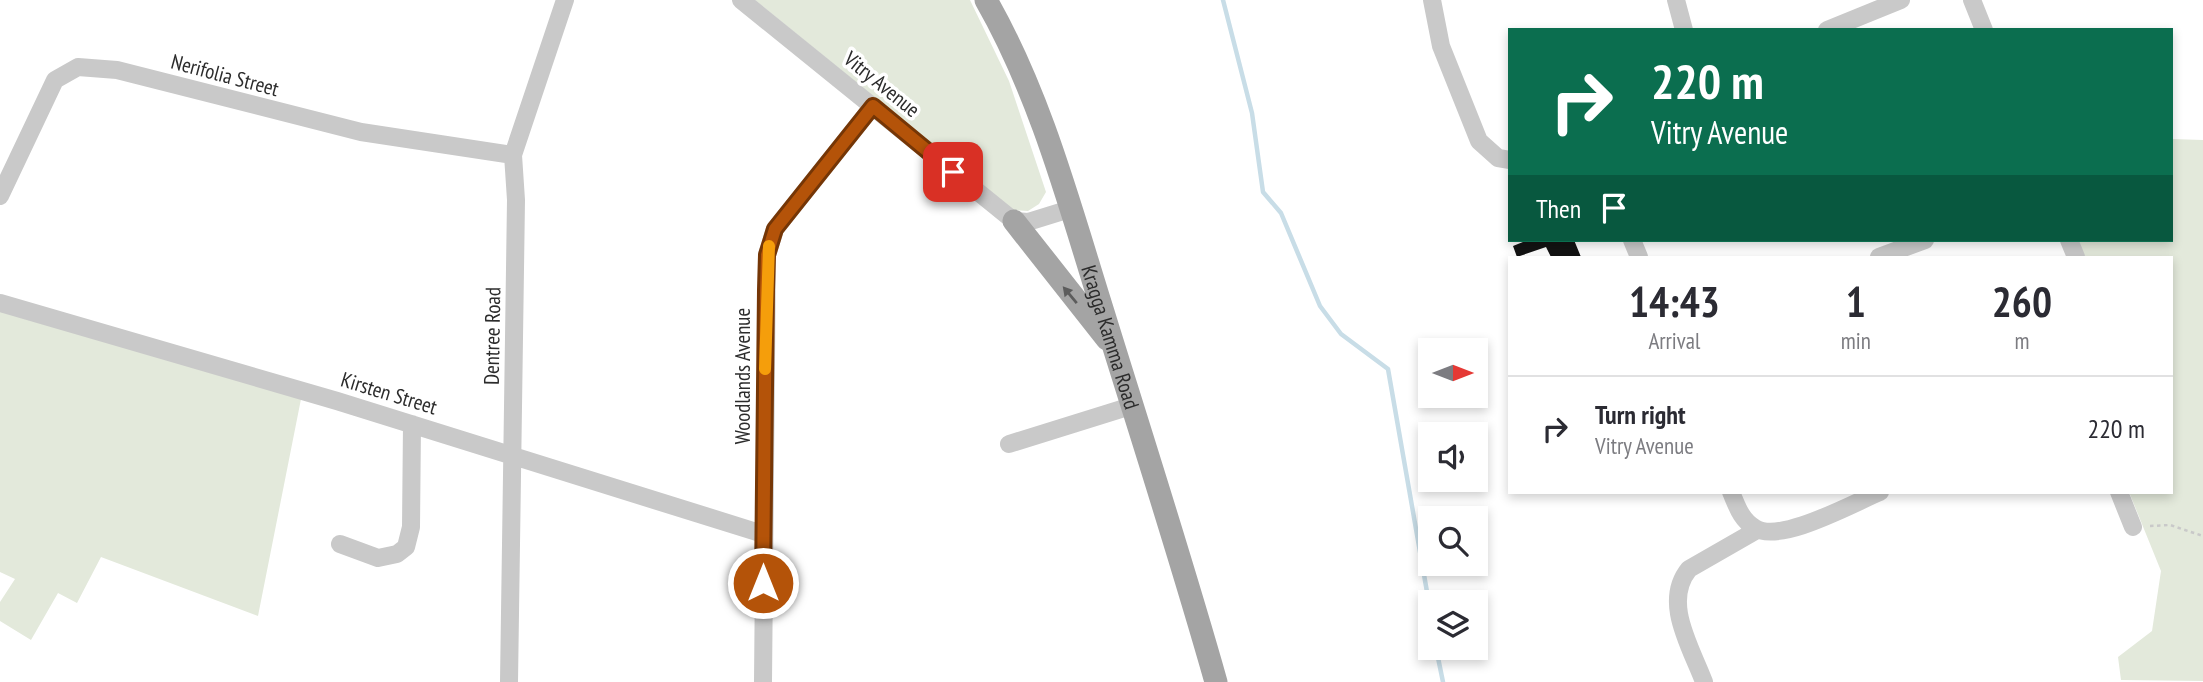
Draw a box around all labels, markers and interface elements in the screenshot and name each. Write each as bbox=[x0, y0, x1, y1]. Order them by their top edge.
street label: Vitry Avenue bbox=[838, 45, 926, 123]
street label: Nerifolia Street bbox=[168, 48, 282, 102]
text: 220 m bbox=[1651, 49, 1764, 113]
icon: right bbox=[1536, 56, 1627, 147]
text: Vitry Avenue bbox=[1651, 111, 1788, 153]
pin bbox=[923, 142, 983, 202]
icon: arrive bbox=[934, 153, 972, 191]
icon: arrive bbox=[1595, 189, 1633, 227]
text: Then bbox=[1536, 192, 1581, 225]
street label: Kragga Kamma Road bbox=[1076, 262, 1146, 412]
text: 14:43 bbox=[1629, 274, 1720, 329]
text: 1 bbox=[1846, 274, 1866, 329]
text: 260 bbox=[1992, 274, 2052, 329]
one-way arrow bbox=[1063, 286, 1078, 303]
street label: Dentree Road bbox=[478, 287, 506, 385]
street label: Woodlands Avenue bbox=[729, 308, 756, 444]
text: Arrival bbox=[1648, 326, 1700, 355]
text: min bbox=[1841, 326, 1871, 355]
text: m bbox=[2014, 326, 2029, 355]
north arrow bbox=[1418, 338, 1488, 408]
map controls bbox=[1418, 338, 1488, 660]
street label: Kirsten Street bbox=[338, 366, 441, 420]
text: Turn right bbox=[1595, 398, 1686, 431]
icon: right bbox=[1536, 410, 1574, 448]
text: 220 m bbox=[2087, 412, 2145, 445]
button: sound bbox=[1418, 422, 1488, 492]
text: Vitry Avenue bbox=[1595, 431, 1694, 460]
button: search bbox=[1418, 506, 1488, 576]
position arrow bbox=[726, 546, 800, 620]
button: layers bbox=[1418, 590, 1488, 660]

